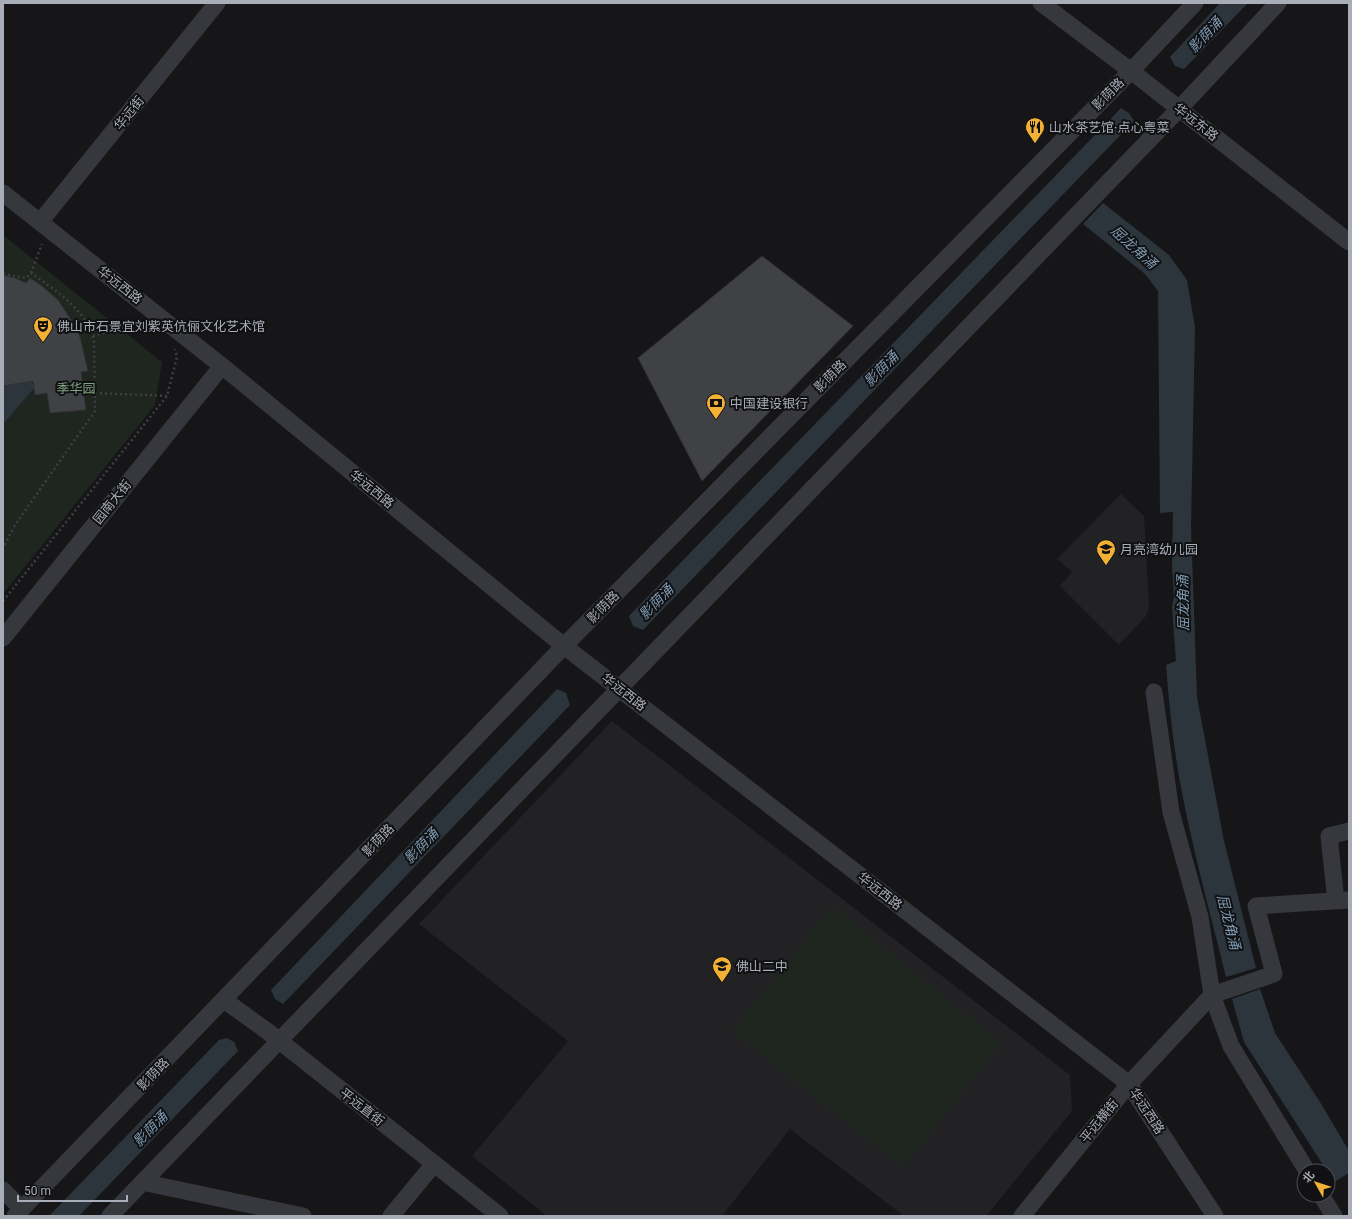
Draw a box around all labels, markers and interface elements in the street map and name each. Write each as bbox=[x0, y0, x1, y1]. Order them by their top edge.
water label: 影荫涌 bbox=[1185, 13, 1227, 56]
street label: 影荫路 bbox=[1089, 75, 1127, 113]
street label: 华远街 bbox=[111, 93, 147, 133]
street label: 华远东路 bbox=[1171, 100, 1221, 144]
restaurant icon: 山水茶艺馆·点心粤菜 bbox=[1024, 116, 1046, 144]
place label: 山水茶艺馆·点心粤菜 bbox=[1049, 120, 1169, 135]
water label: 屈龙角涌 bbox=[1108, 222, 1162, 273]
street label: 华远西路 bbox=[95, 263, 145, 307]
theatre icon: 佛山市石景宜刘紫英伉俪文化艺术馆 bbox=[32, 315, 54, 343]
place label: 佛山市石景宜刘紫英伉俪文化艺术馆 bbox=[57, 319, 265, 334]
water label: 影荫涌 bbox=[861, 347, 903, 390]
street label: 影荫路 bbox=[811, 357, 849, 395]
park label: 季华园 bbox=[56, 381, 96, 396]
bank icon: 中国建设银行 bbox=[705, 392, 727, 420]
place label: 中国建设银行 bbox=[730, 396, 808, 411]
street label: 华远西路 bbox=[347, 467, 397, 511]
street label: 园南大街 bbox=[90, 477, 134, 527]
school or university icon: 月亮湾幼儿园 bbox=[1095, 538, 1117, 566]
place label: 月亮湾幼儿园 bbox=[1120, 542, 1198, 557]
water label: 屈龙角涌 bbox=[1174, 573, 1191, 631]
water label: 影荫涌 bbox=[636, 580, 678, 623]
street label: 影荫路 bbox=[584, 588, 622, 626]
street label: 华远西路 bbox=[599, 670, 649, 714]
street label: 影荫路 bbox=[359, 821, 397, 859]
water label: 影荫涌 bbox=[401, 824, 443, 867]
street label: 华远西路 bbox=[855, 869, 905, 913]
water label: 屈龙角涌 bbox=[1214, 893, 1244, 953]
school or university icon: 佛山二中 bbox=[711, 955, 733, 983]
place label: 佛山二中 bbox=[736, 959, 788, 974]
street label: 影荫路 bbox=[134, 1055, 172, 1093]
street label: 平远直街 bbox=[337, 1085, 387, 1129]
street label: 华远西路 bbox=[1127, 1085, 1167, 1137]
street label: 平远横街 bbox=[1077, 1096, 1121, 1146]
water label: 影荫涌 bbox=[130, 1107, 172, 1150]
north arrow bbox=[1296, 1163, 1336, 1203]
text: 北 bbox=[1300, 1169, 1317, 1185]
scale bar bbox=[18, 1177, 127, 1203]
text: 50 m bbox=[24, 1184, 51, 1198]

